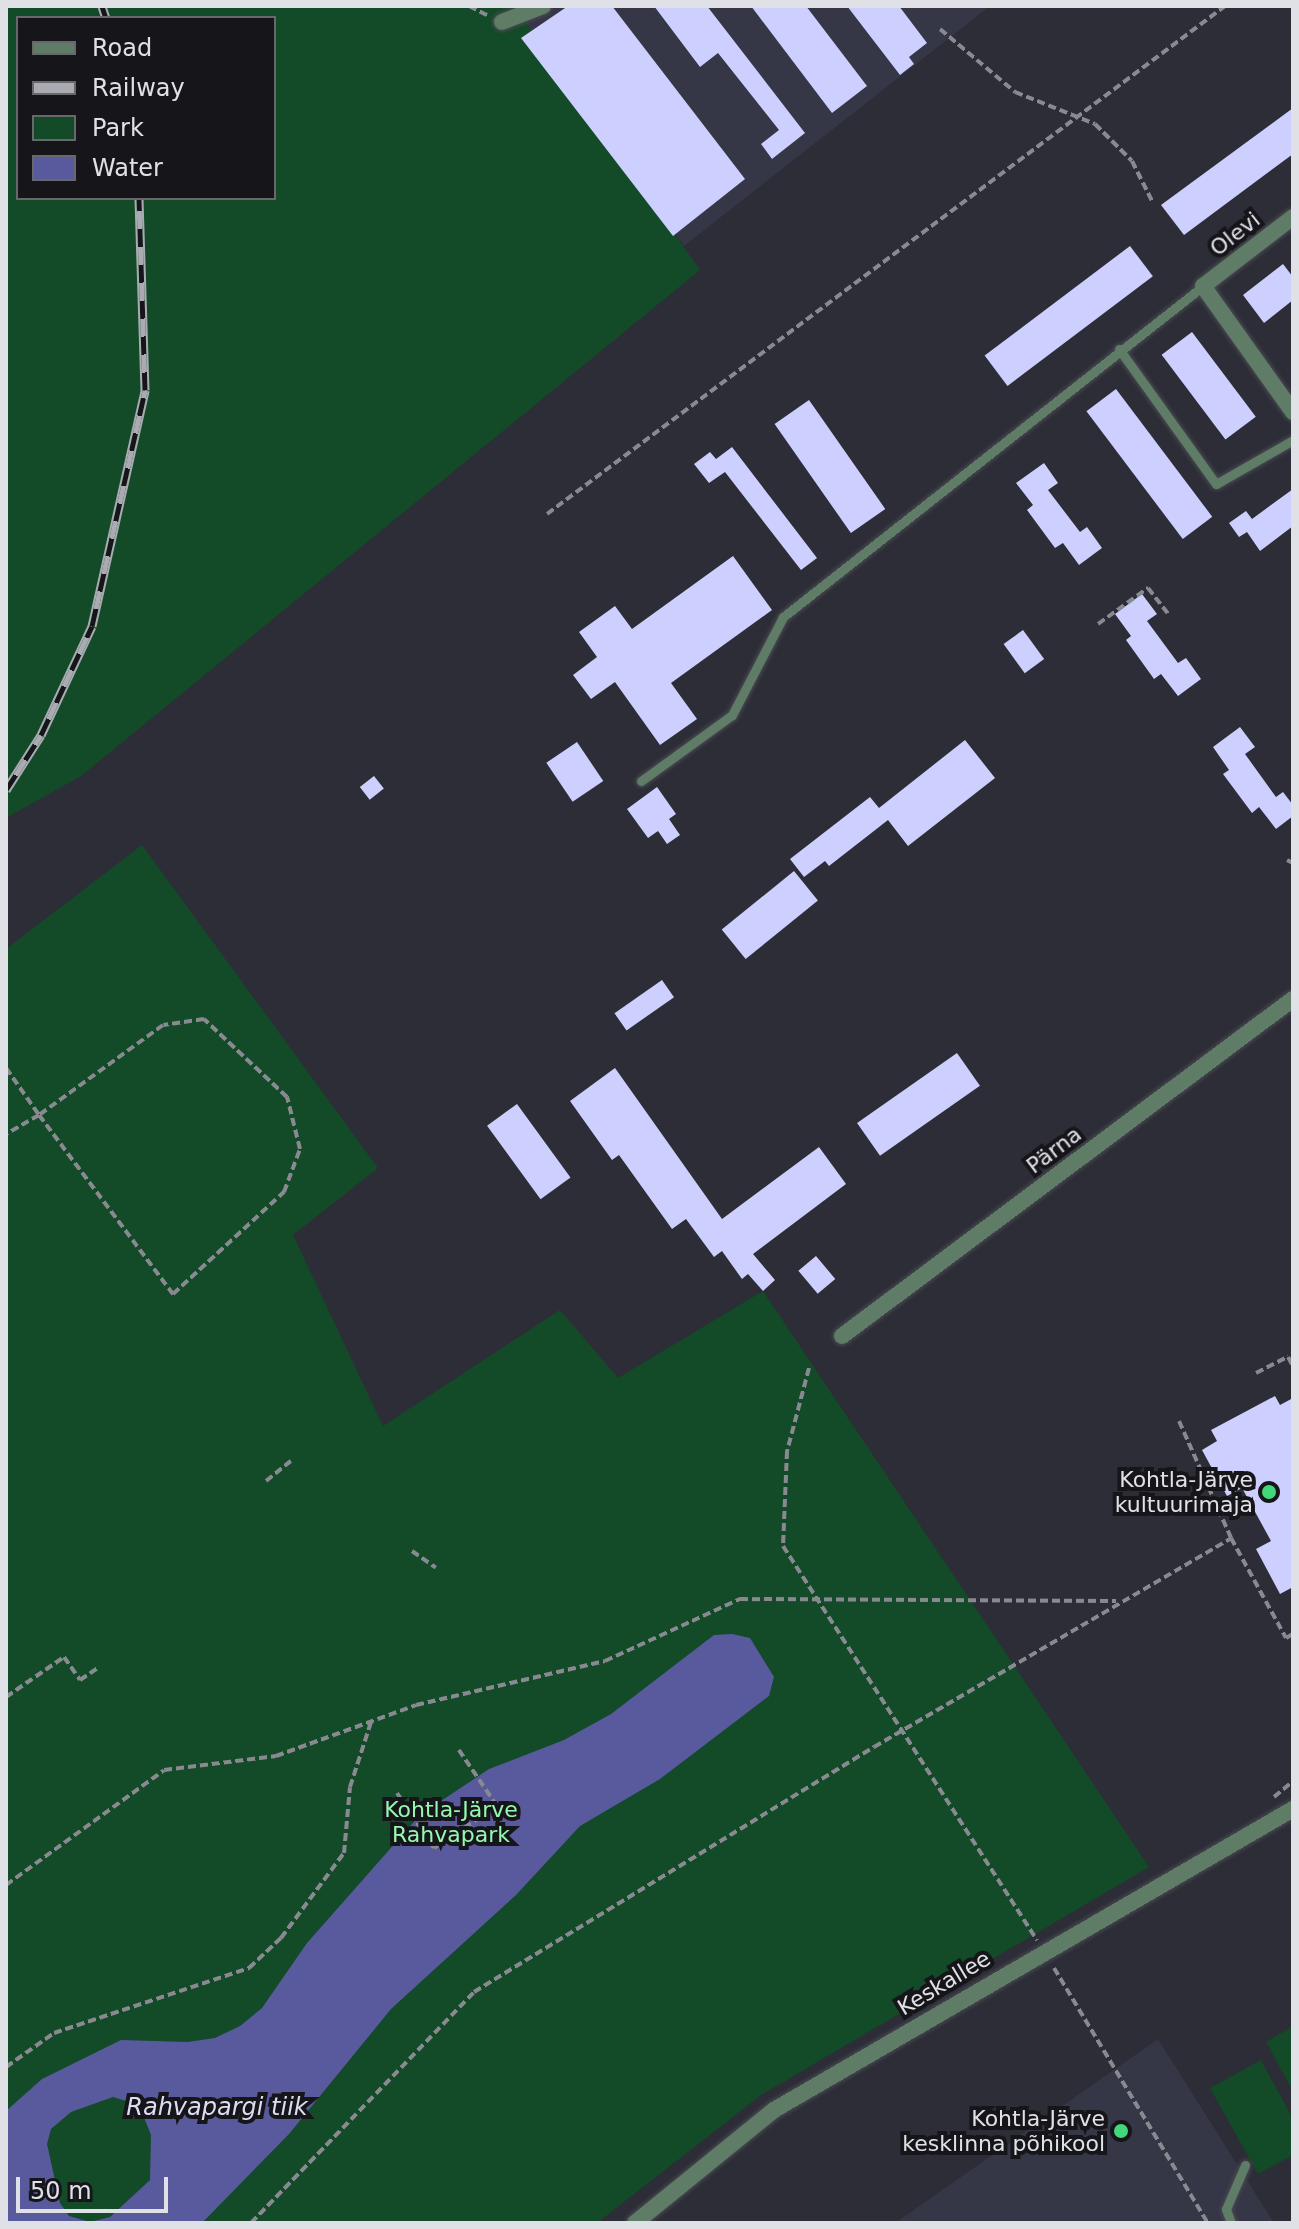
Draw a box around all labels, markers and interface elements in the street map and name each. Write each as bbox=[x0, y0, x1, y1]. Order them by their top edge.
legend bbox=[16, 16, 276, 200]
text: Road bbox=[92, 34, 152, 62]
text: Railway bbox=[92, 74, 185, 102]
text: Park bbox=[92, 114, 144, 142]
text: Water bbox=[92, 154, 163, 182]
street label: Olevi bbox=[1205, 206, 1265, 262]
street label: Pärna bbox=[1021, 1121, 1087, 1179]
place label: Kohtla-Järve kultuurimaja bbox=[1115, 1466, 1253, 1518]
marker: Kohtla-Järve kultuurimaja bbox=[1260, 1483, 1278, 1501]
park label: Kohtla-Järve Rahvapark bbox=[384, 1796, 518, 1848]
street label: Keskallee bbox=[893, 1945, 995, 2021]
water label: Rahvapargi tiik bbox=[126, 2094, 308, 2122]
place label: Kohtla-Järve kesklinna põhikool bbox=[902, 2105, 1105, 2156]
marker: Kohtla-Järve kesklinna põhikool bbox=[1112, 2122, 1130, 2140]
scale bar bbox=[20, 2161, 172, 2211]
text: 50 m bbox=[30, 2177, 92, 2205]

